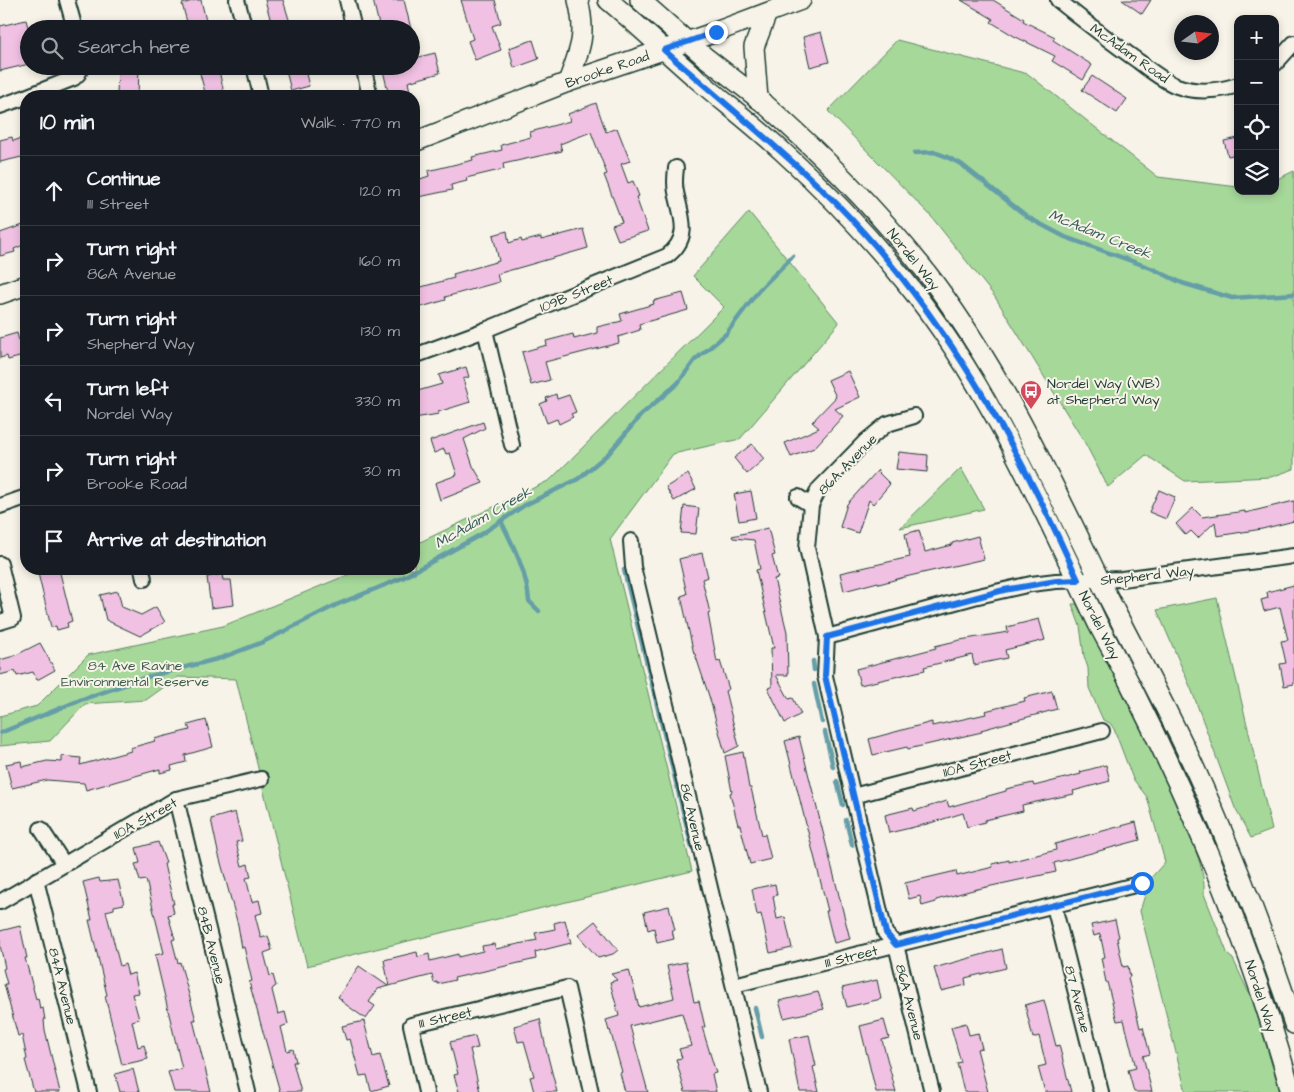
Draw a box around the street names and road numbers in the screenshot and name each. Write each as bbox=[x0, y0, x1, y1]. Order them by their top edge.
street label: McAdam Road bbox=[1086, 19, 1173, 89]
street label: Brooke Road bbox=[563, 46, 652, 94]
street label: Nordel Way bbox=[882, 224, 945, 295]
street label: 109B Street bbox=[537, 270, 616, 318]
street label: 86A Avenue bbox=[813, 429, 882, 500]
street label: Shepherd Way bbox=[1099, 561, 1195, 591]
street label: Nordel Way bbox=[1073, 588, 1125, 664]
street label: 110A Street bbox=[941, 745, 1014, 783]
street label: 86 Avenue bbox=[675, 781, 710, 853]
street label: 110A Street bbox=[110, 793, 181, 845]
street label: 84B Avenue bbox=[192, 904, 230, 987]
street label: 111 Street bbox=[823, 941, 880, 973]
street label: 84A Avenue bbox=[43, 946, 81, 1027]
street label: Nordel Way bbox=[1239, 958, 1281, 1035]
street label: 86A Avenue bbox=[890, 962, 928, 1043]
street label: 87 Avenue bbox=[1059, 963, 1095, 1035]
street label: 111 Street bbox=[417, 1002, 474, 1034]

